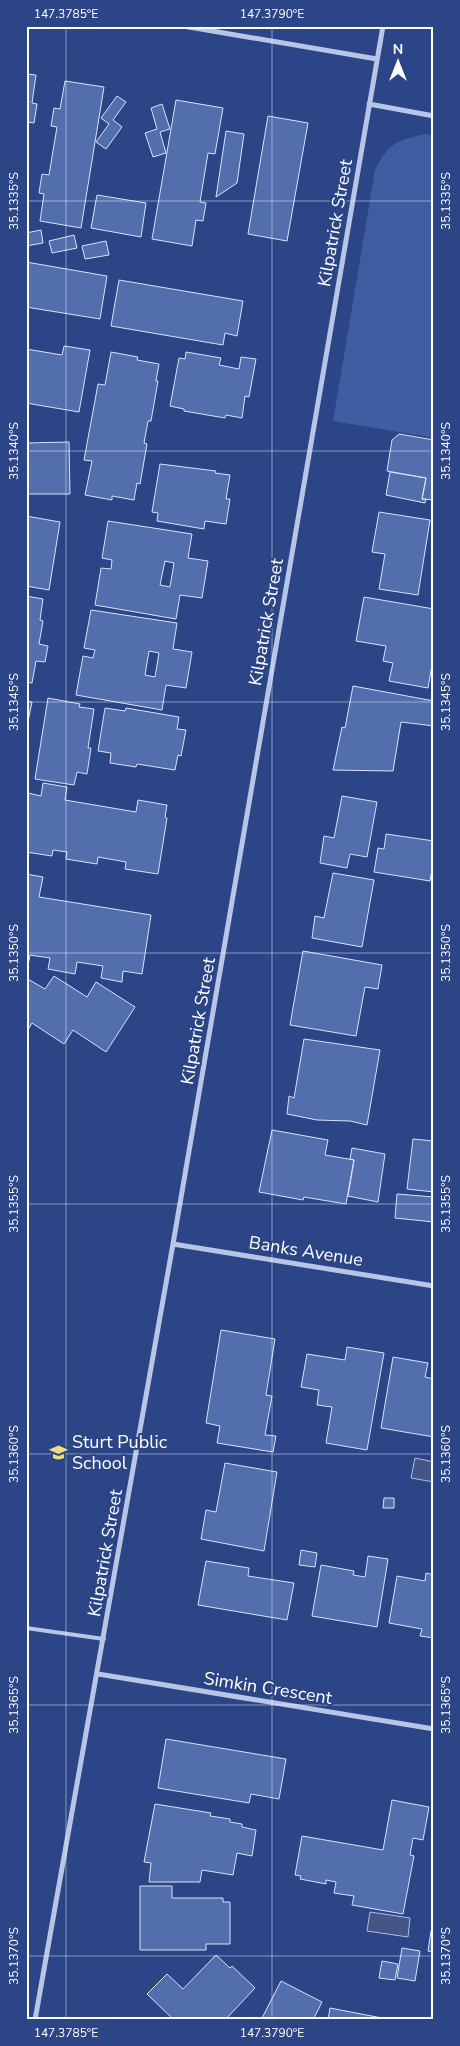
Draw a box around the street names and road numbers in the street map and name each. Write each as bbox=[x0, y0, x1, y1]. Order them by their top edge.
street label: Kilpatrick Street bbox=[312, 157, 358, 288]
street label: Kilpatrick Street bbox=[243, 556, 289, 687]
street label: Kilpatrick Street bbox=[175, 955, 221, 1086]
street label: Banks Avenue bbox=[247, 1230, 365, 1272]
street label: Kilpatrick Street bbox=[82, 1487, 128, 1618]
street label: Simkin Crescent bbox=[202, 1666, 335, 1710]

